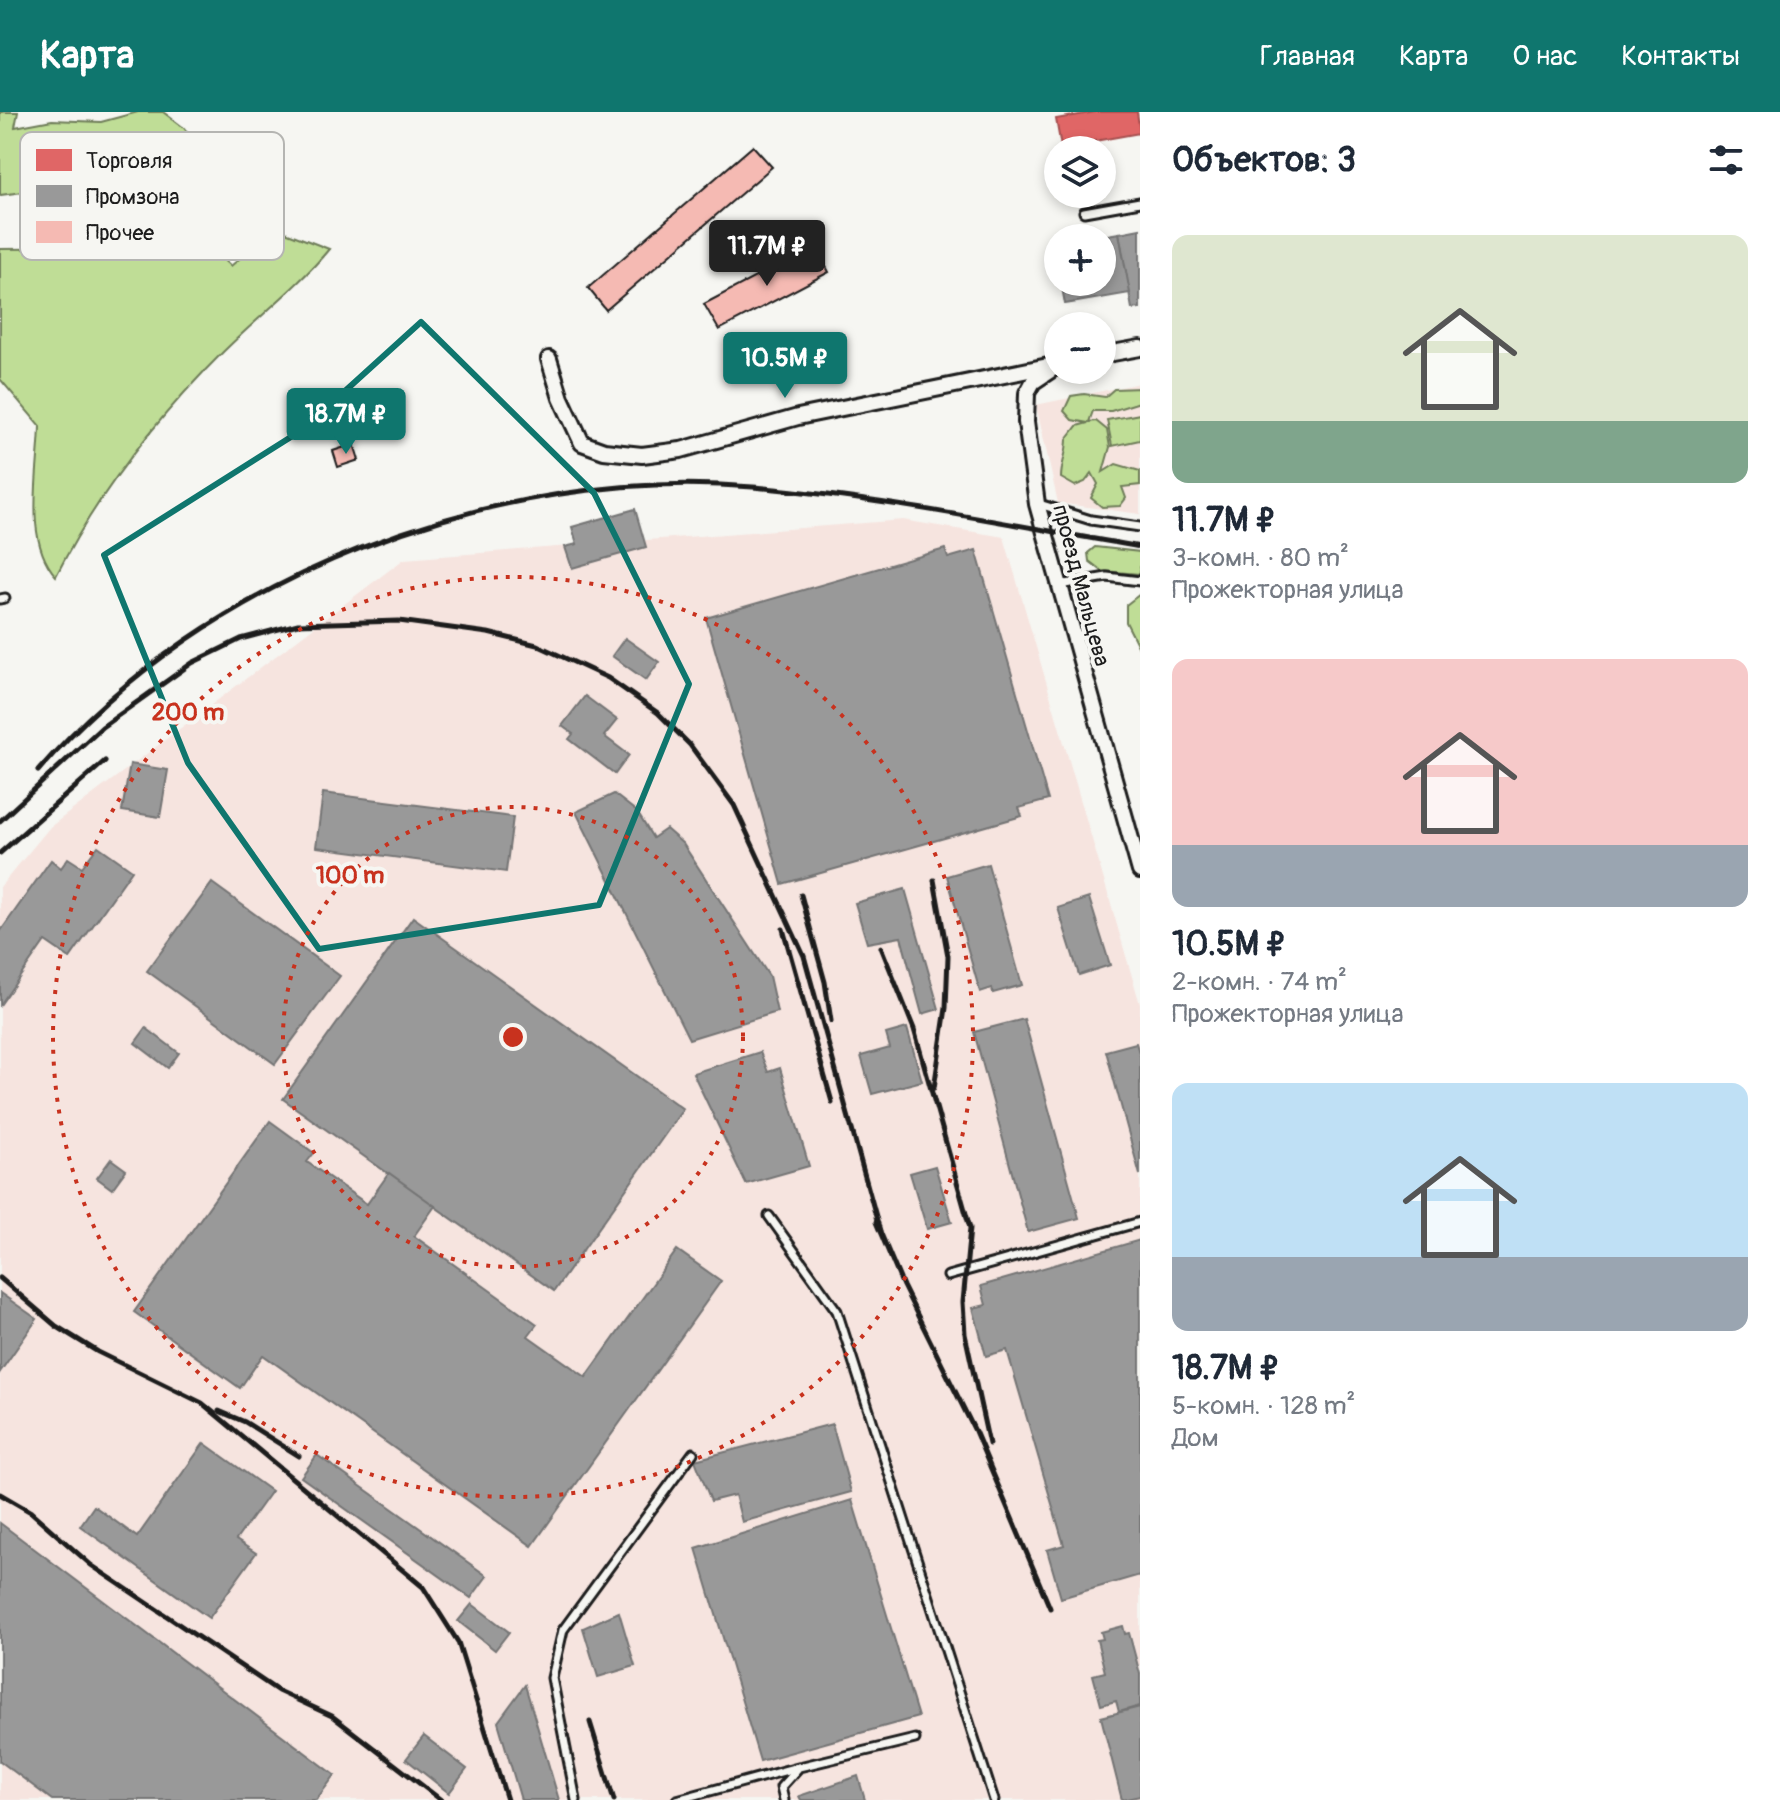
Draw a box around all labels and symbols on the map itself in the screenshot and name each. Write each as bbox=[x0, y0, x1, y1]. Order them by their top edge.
legend bbox=[20, 132, 284, 260]
text: Торговля bbox=[86, 147, 172, 175]
text: Промзона bbox=[86, 183, 180, 211]
text: Прочее bbox=[86, 219, 154, 247]
pin: 11.7M ₽ bbox=[693, 220, 841, 288]
pin: 10.5M ₽ bbox=[711, 332, 859, 400]
pin: 18.7M ₽ bbox=[272, 388, 420, 456]
street label: проезд Мальцева bbox=[1046, 501, 1116, 669]
text: 200 m bbox=[152, 698, 224, 727]
text: 100 m bbox=[316, 861, 384, 890]
centre of rings bbox=[499, 1023, 527, 1051]

